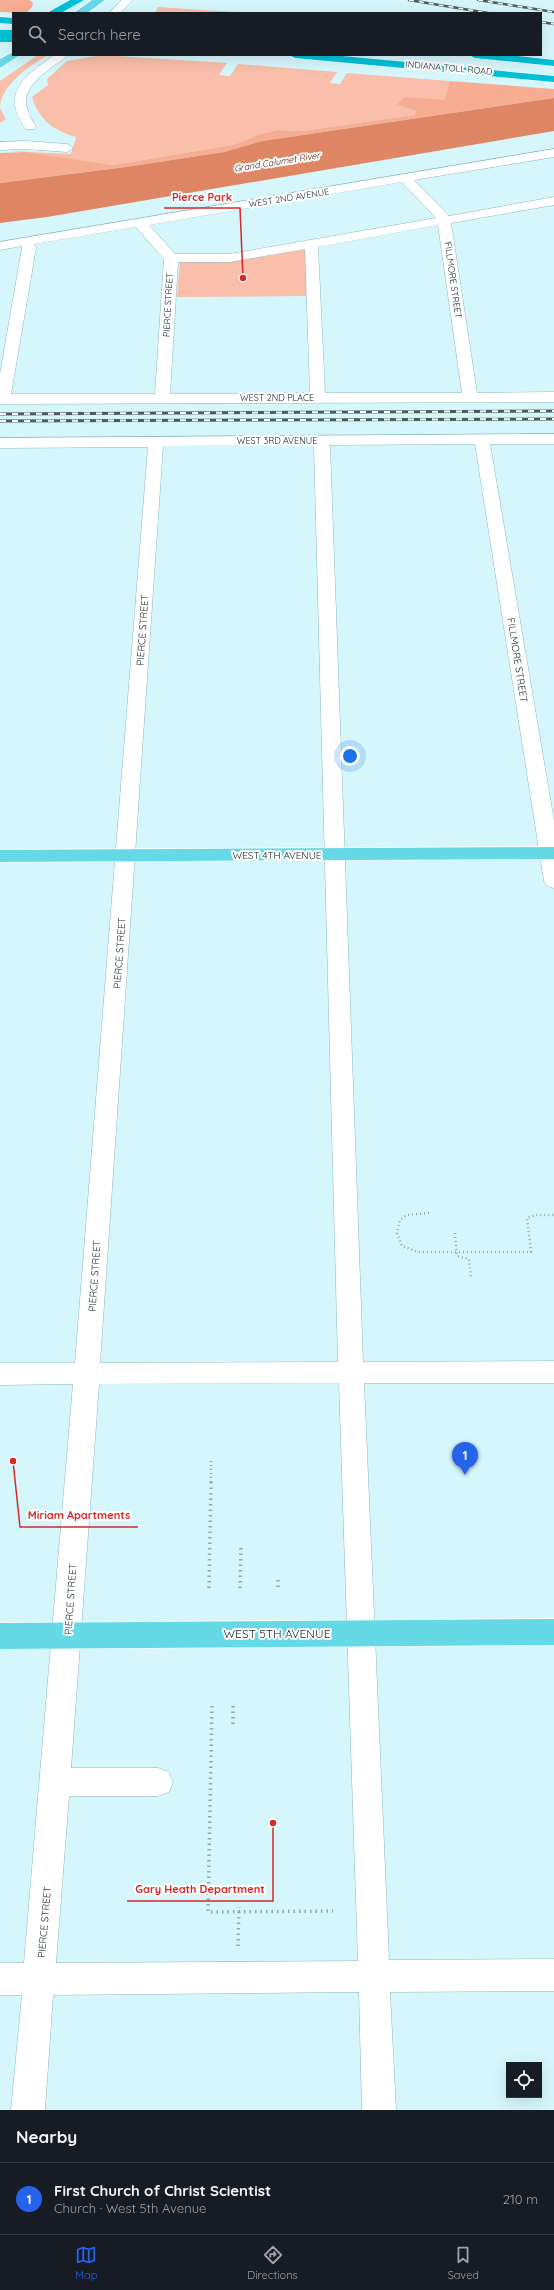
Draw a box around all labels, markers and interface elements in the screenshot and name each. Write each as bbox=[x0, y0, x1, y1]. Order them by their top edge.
search box bbox=[12, 12, 542, 56]
icon: search bbox=[26, 23, 48, 45]
text: Search here bbox=[58, 25, 141, 44]
street label: INDIANA TOLL ROAD bbox=[405, 58, 494, 77]
water label: Grand Calumet River bbox=[233, 149, 322, 174]
callout: Pierce Park bbox=[164, 185, 240, 208]
street label: WEST 2ND AVENUE bbox=[248, 186, 330, 209]
text: Pierce Park bbox=[172, 190, 232, 204]
street label: FILLMORE STREET bbox=[443, 241, 464, 319]
street label: PIERCE STREET bbox=[160, 272, 175, 337]
street label: WEST 2ND PLACE bbox=[240, 392, 314, 403]
street label: WEST 3RD AVENUE bbox=[237, 435, 317, 446]
street label: PIERCE STREET bbox=[134, 594, 151, 666]
street label: FILLMORE STREET bbox=[504, 617, 531, 703]
your location bbox=[340, 746, 360, 766]
street label: WEST 4TH AVENUE bbox=[233, 849, 322, 862]
street label: PIERCE STREET bbox=[111, 917, 128, 989]
street label: PIERCE STREET bbox=[86, 1240, 103, 1312]
pin: 1 bbox=[452, 1442, 478, 1475]
callout: Miriam Apartments bbox=[20, 1504, 138, 1527]
text: Miriam Apartments bbox=[28, 1508, 130, 1522]
street label: PIERCE STREET bbox=[62, 1563, 79, 1635]
street label: WEST 5TH AVENUE bbox=[224, 1626, 331, 1641]
callout: Gary Heath Department bbox=[127, 1878, 273, 1901]
text: Gary Heath Department bbox=[135, 1882, 265, 1896]
street label: PIERCE STREET bbox=[35, 1886, 54, 1958]
map controls bbox=[506, 2062, 542, 2098]
button: locate bbox=[506, 2062, 542, 2098]
text: Nearby bbox=[16, 2126, 77, 2147]
text: First Church of Christ Scientist bbox=[54, 2181, 271, 2200]
text: 1 bbox=[26, 2191, 32, 2207]
text: 210 m bbox=[503, 2191, 538, 2207]
text: Church · West 5th Avenue bbox=[54, 2200, 206, 2216]
tab: Map bbox=[75, 2244, 97, 2282]
tab: Directions bbox=[247, 2244, 298, 2282]
tab: Saved bbox=[448, 2244, 479, 2282]

